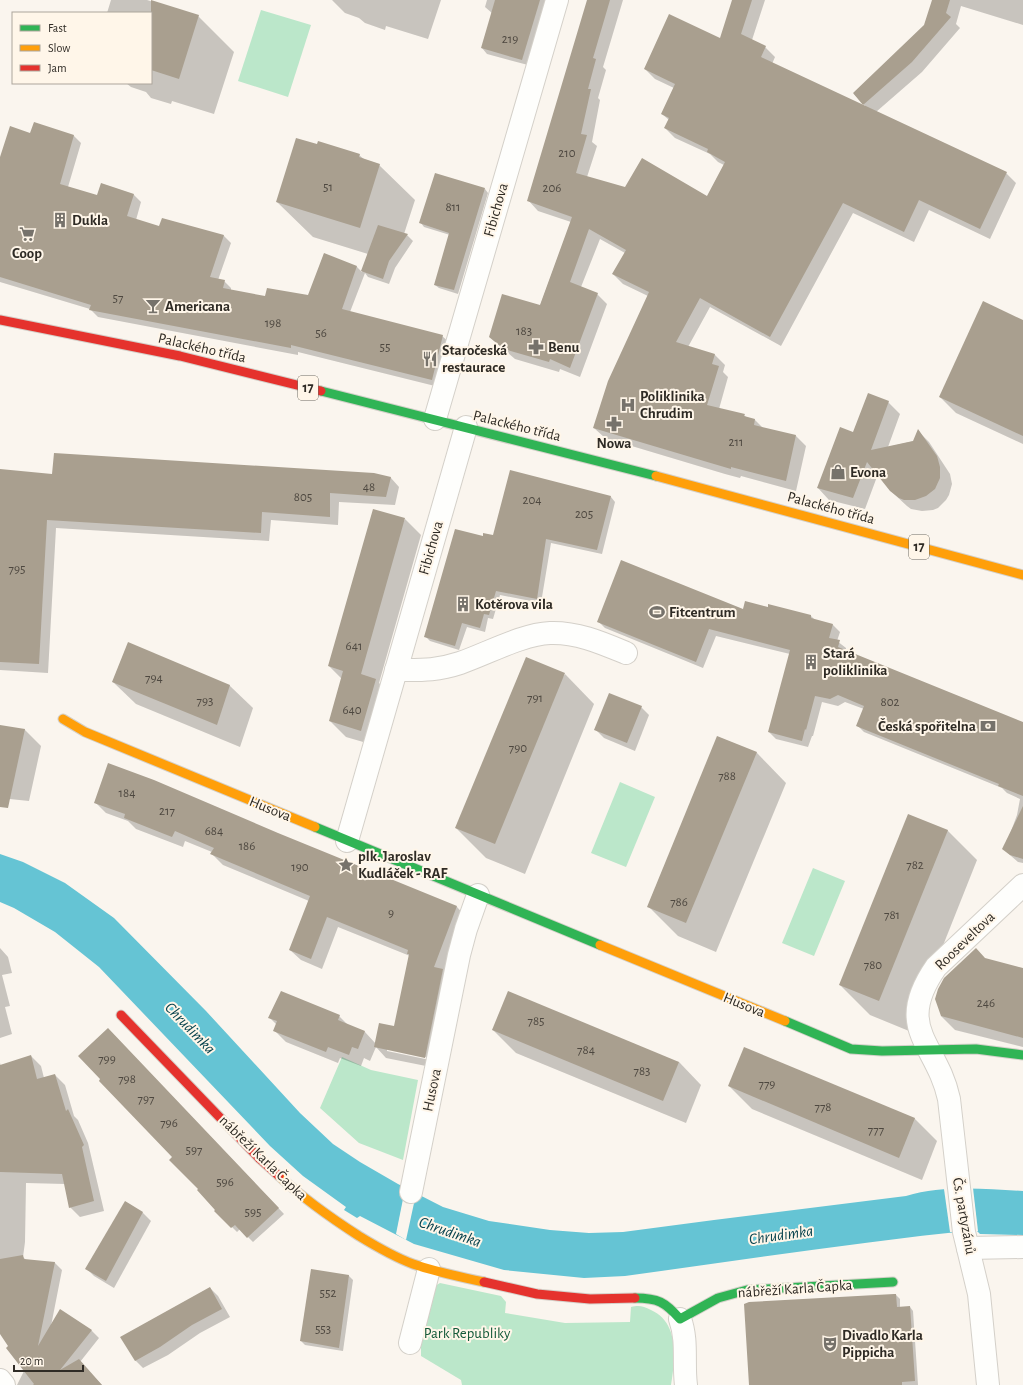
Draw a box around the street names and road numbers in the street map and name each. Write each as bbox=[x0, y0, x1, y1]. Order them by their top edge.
street label: Fibichova bbox=[481, 181, 511, 239]
street label: Palackého třída bbox=[157, 331, 248, 365]
road number: 17 bbox=[298, 376, 318, 400]
street label: Palackého třída bbox=[472, 408, 562, 444]
street label: Palackého třída bbox=[786, 489, 876, 527]
street label: Fibichova bbox=[416, 519, 446, 577]
road number: 17 bbox=[909, 535, 929, 559]
street label: Husova bbox=[247, 794, 293, 824]
street label: Rooseveltova bbox=[932, 909, 998, 973]
street label: Husova bbox=[721, 990, 767, 1020]
street label: Husova bbox=[420, 1067, 444, 1113]
street label: nábřeží Karla Čapka bbox=[216, 1112, 310, 1203]
street label: Čs. partyzánů bbox=[950, 1176, 979, 1256]
street label: nábřeží Karla Čapka bbox=[737, 1277, 853, 1300]

